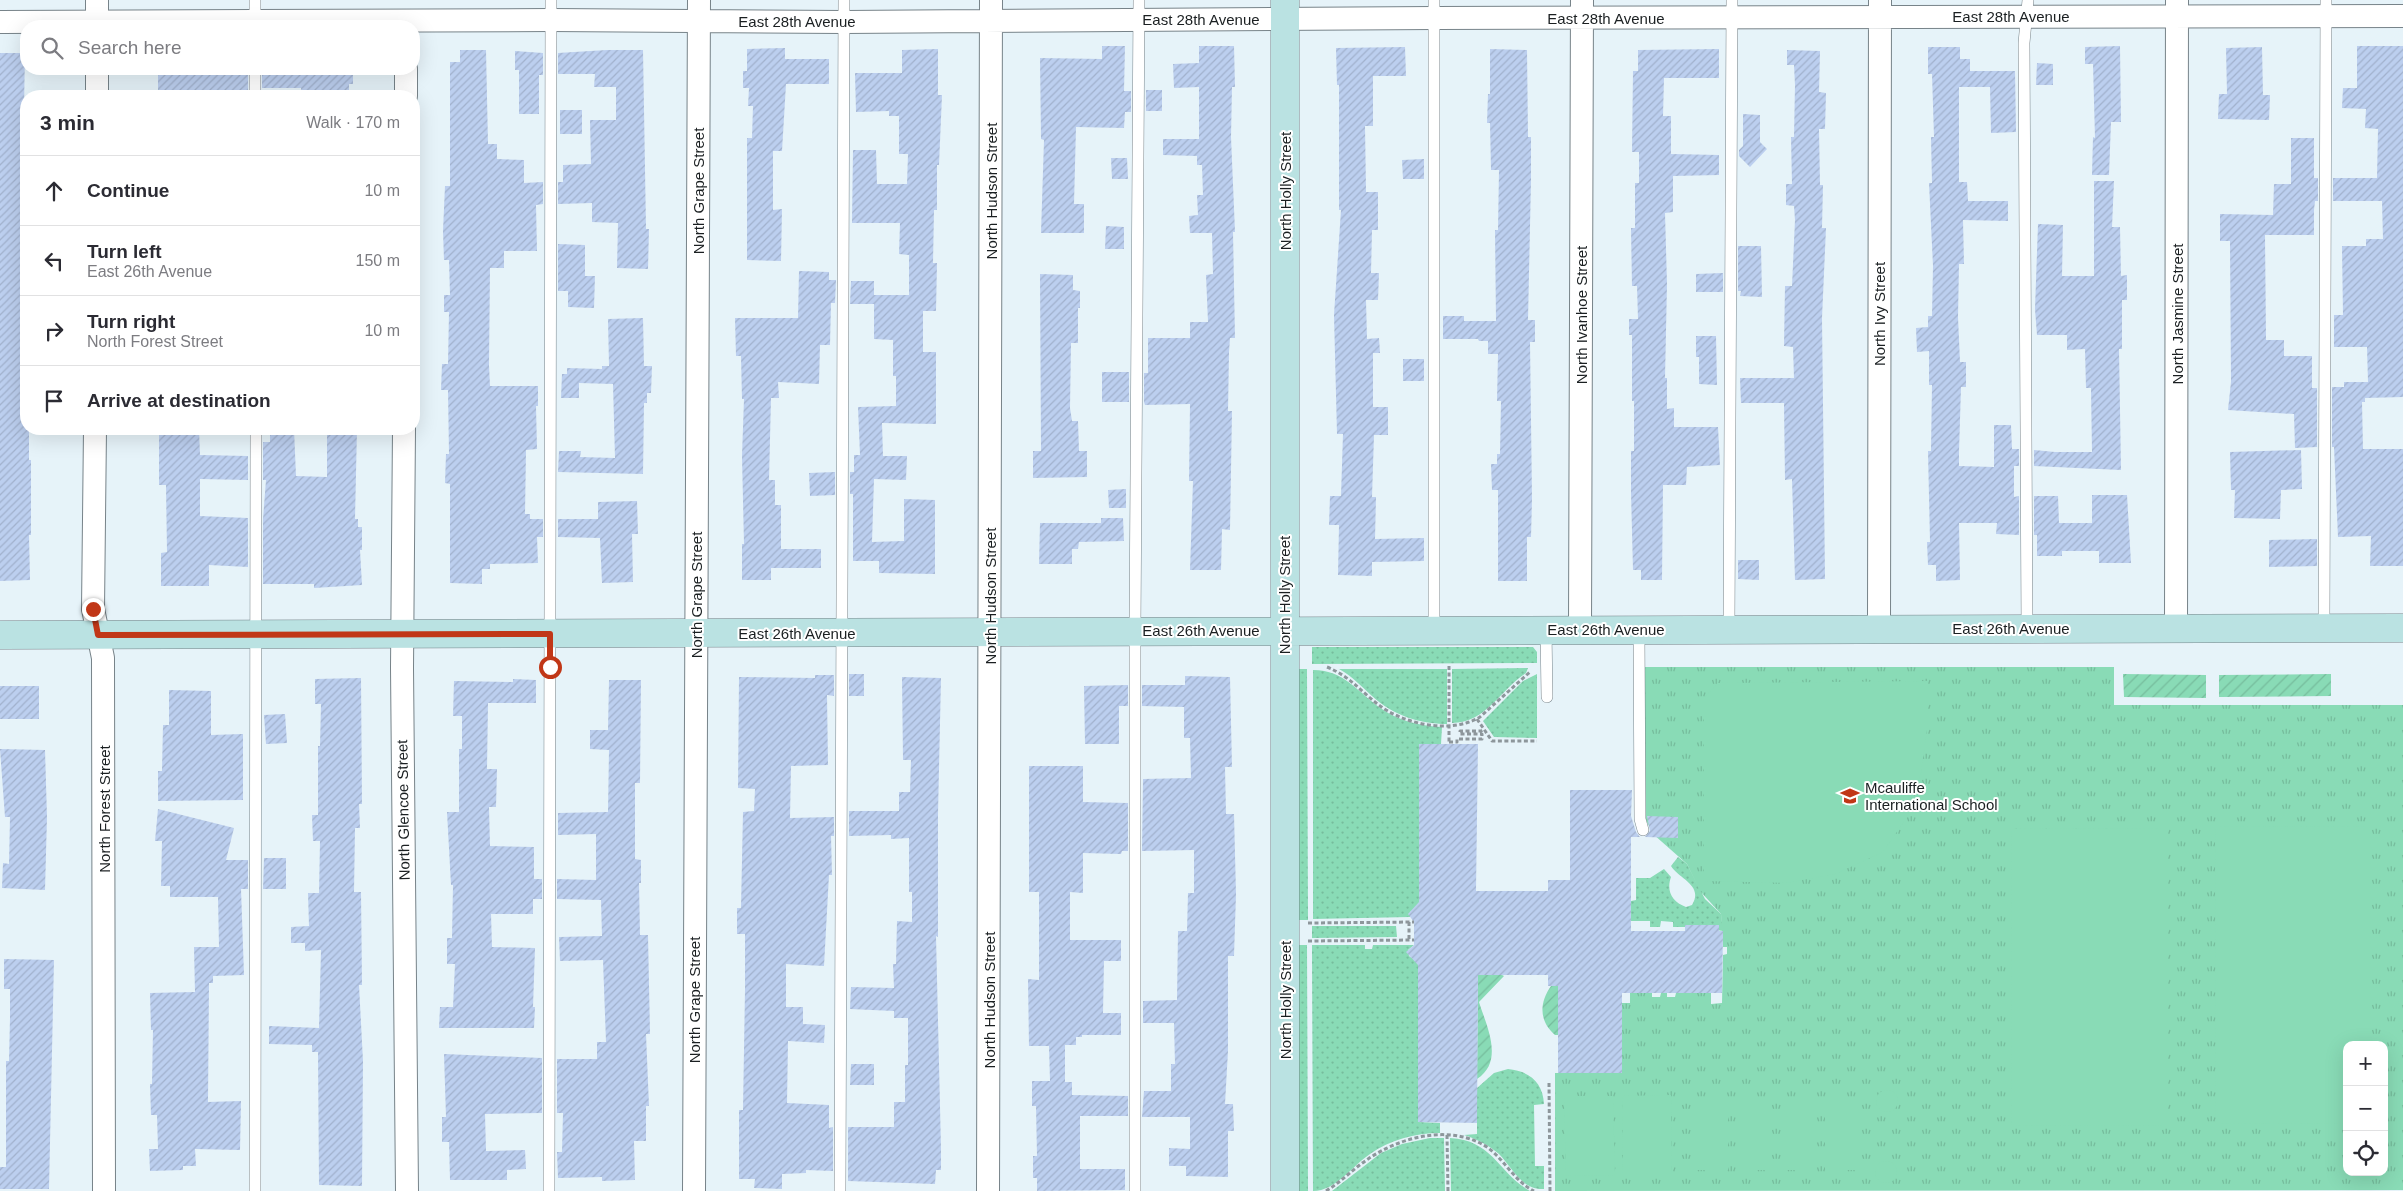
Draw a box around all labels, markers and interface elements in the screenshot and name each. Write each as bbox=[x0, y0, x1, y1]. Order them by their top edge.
street label: East 28th Avenue bbox=[1952, 8, 2070, 25]
street label: East 28th Avenue bbox=[1547, 10, 1665, 27]
street label: East 28th Avenue bbox=[1142, 11, 1260, 28]
street label: East 28th Avenue bbox=[738, 13, 856, 30]
search box bbox=[20, 20, 420, 75]
icon: search bbox=[38, 34, 66, 62]
text: Search here bbox=[78, 37, 182, 58]
text: 3 min bbox=[40, 111, 95, 134]
text: Walk · 170 m bbox=[306, 114, 400, 131]
street label: North Hudson Street bbox=[983, 122, 1000, 259]
street label: North Grape Street bbox=[690, 127, 707, 254]
street label: North Holly Street bbox=[1277, 131, 1294, 250]
icon: ahead bbox=[40, 177, 68, 205]
text: Continue bbox=[87, 180, 169, 201]
text: 10 m bbox=[364, 182, 400, 199]
text: Turn left bbox=[87, 241, 162, 262]
street label: North Jasmine Street bbox=[2169, 243, 2186, 384]
street label: North Ivanhoe Street bbox=[1573, 245, 1590, 384]
icon: left bbox=[40, 247, 68, 275]
text: 150 m bbox=[356, 252, 400, 269]
street label: North Ivy Street bbox=[1871, 261, 1888, 366]
text: East 26th Avenue bbox=[87, 263, 212, 280]
text: Turn right bbox=[87, 311, 175, 332]
icon: right bbox=[40, 317, 68, 345]
text: 10 m bbox=[364, 322, 400, 339]
text: North Forest Street bbox=[87, 333, 223, 350]
icon: arrive bbox=[40, 387, 68, 415]
text: Arrive at destination bbox=[87, 390, 271, 411]
street label: North Hudson Street bbox=[982, 527, 999, 664]
street label: North Grape Street bbox=[688, 531, 705, 658]
street label: North Holly Street bbox=[1276, 535, 1293, 654]
route end bbox=[82, 598, 105, 621]
street label: East 26th Avenue bbox=[1952, 620, 2070, 637]
street label: East 26th Avenue bbox=[1547, 621, 1665, 638]
street label: East 26th Avenue bbox=[1142, 622, 1260, 639]
street label: East 26th Avenue bbox=[738, 625, 856, 642]
route start bbox=[539, 656, 562, 679]
street label: North Glencoe Street bbox=[393, 739, 413, 881]
street label: North Forest Street bbox=[96, 744, 113, 873]
place label: Mcauliffe International School bbox=[1865, 779, 1998, 813]
school or university icon: Mcauliffe International School bbox=[1839, 785, 1861, 807]
street label: North Hudson Street bbox=[981, 931, 998, 1068]
street label: North Grape Street bbox=[686, 936, 703, 1063]
street label: North Holly Street bbox=[1277, 940, 1294, 1059]
map controls bbox=[2343, 1041, 2388, 1176]
button: + bbox=[2343, 1041, 2388, 1086]
button: − bbox=[2343, 1086, 2388, 1131]
button: locate bbox=[2343, 1131, 2388, 1176]

